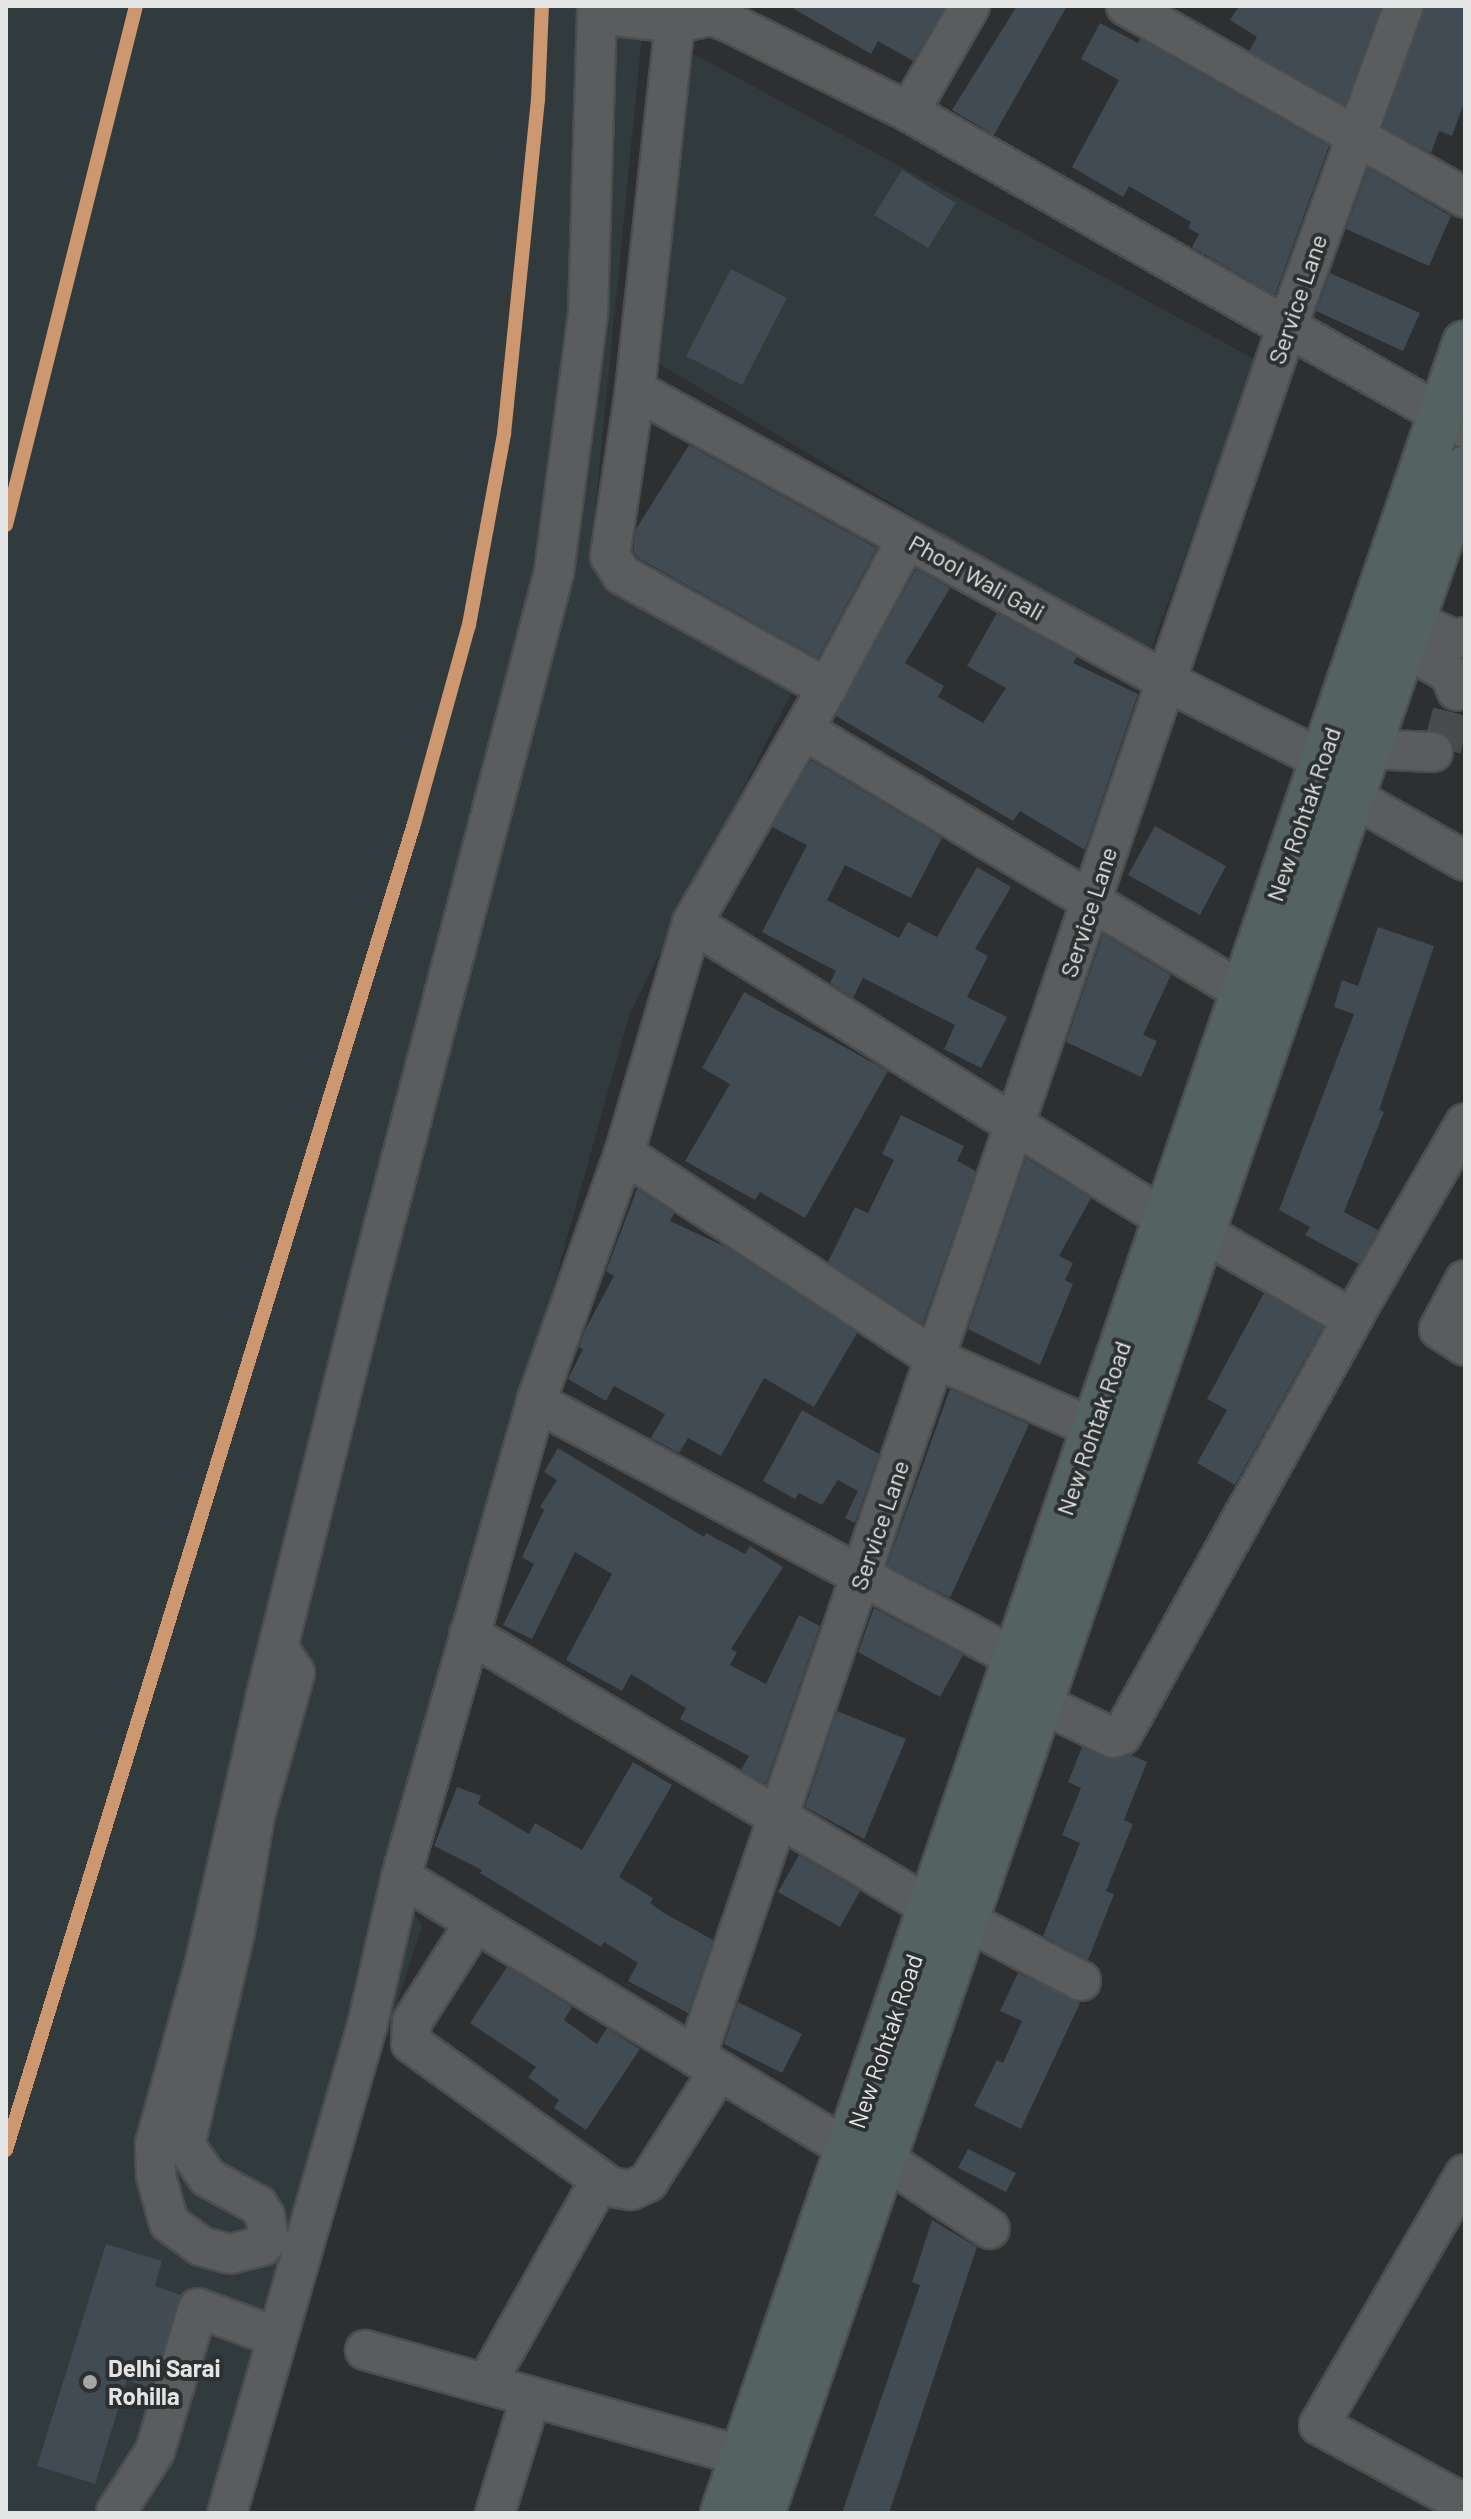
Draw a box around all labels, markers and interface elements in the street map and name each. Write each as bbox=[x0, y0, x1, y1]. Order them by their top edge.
street label: Service Lane bbox=[1261, 230, 1333, 368]
street label: Phool Wali Gali bbox=[904, 528, 1050, 626]
street label: New Rohtak Road bbox=[1260, 723, 1346, 905]
street label: Service Lane bbox=[1053, 843, 1123, 981]
street label: New Rohtak Road bbox=[1050, 1337, 1136, 1519]
street label: Service Lane bbox=[843, 1456, 915, 1594]
street label: New Rohtak Road bbox=[842, 1950, 928, 2132]
place label: Delhi Sarai Rohilla bbox=[108, 2354, 221, 2410]
marker: Delhi Sarai Rohilla bbox=[79, 2371, 101, 2393]

